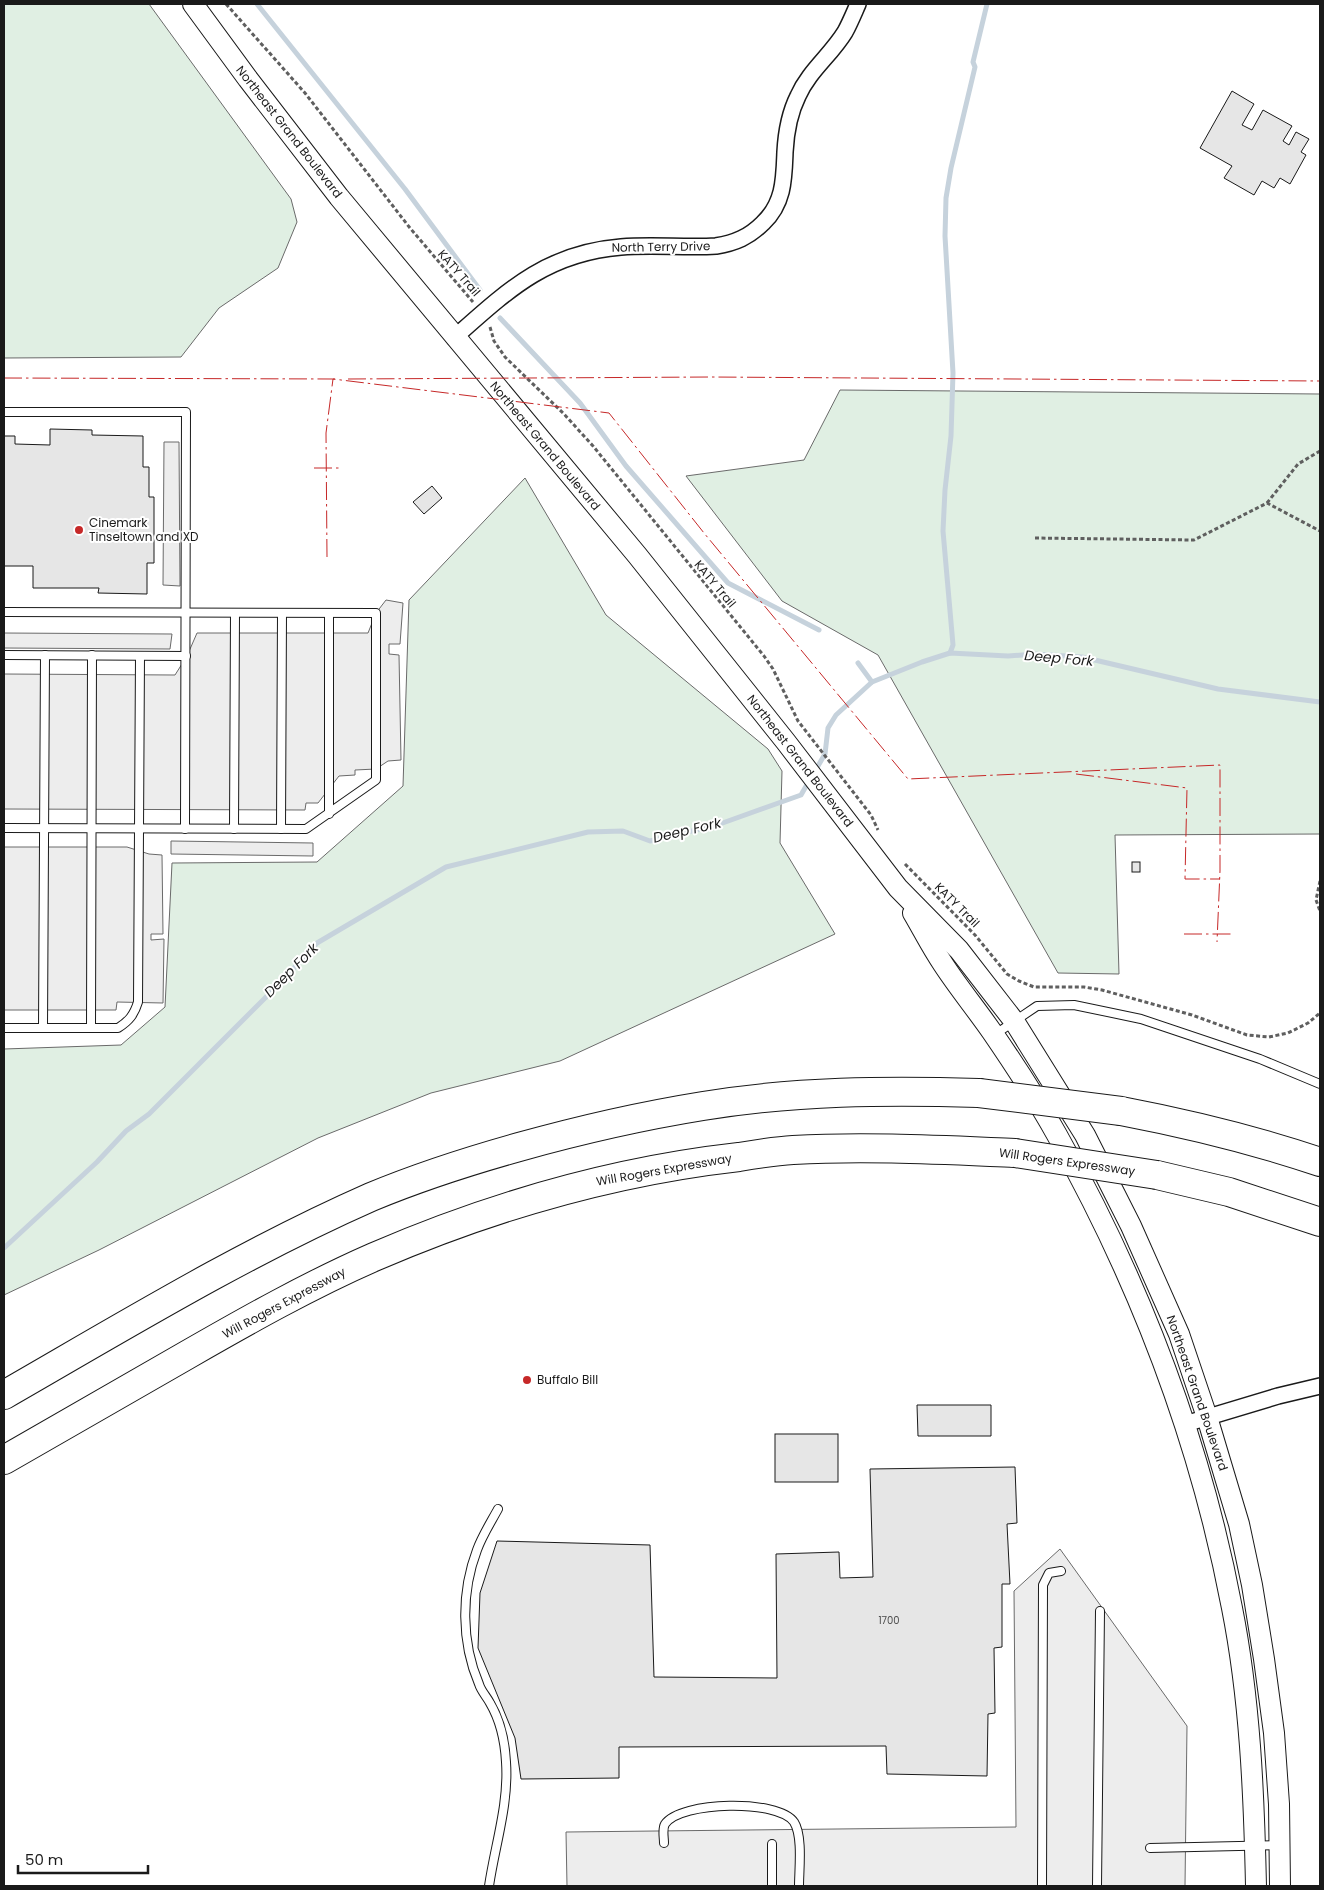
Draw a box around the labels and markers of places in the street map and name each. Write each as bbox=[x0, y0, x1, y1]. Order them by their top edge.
place label: Cinemark Tinseltown and XD bbox=[89, 514, 199, 545]
marker: Cinemark Tinseltown and XD bbox=[73, 524, 85, 536]
place label: Buffalo Bill bbox=[537, 1371, 598, 1388]
marker: Buffalo Bill bbox=[521, 1374, 533, 1386]

